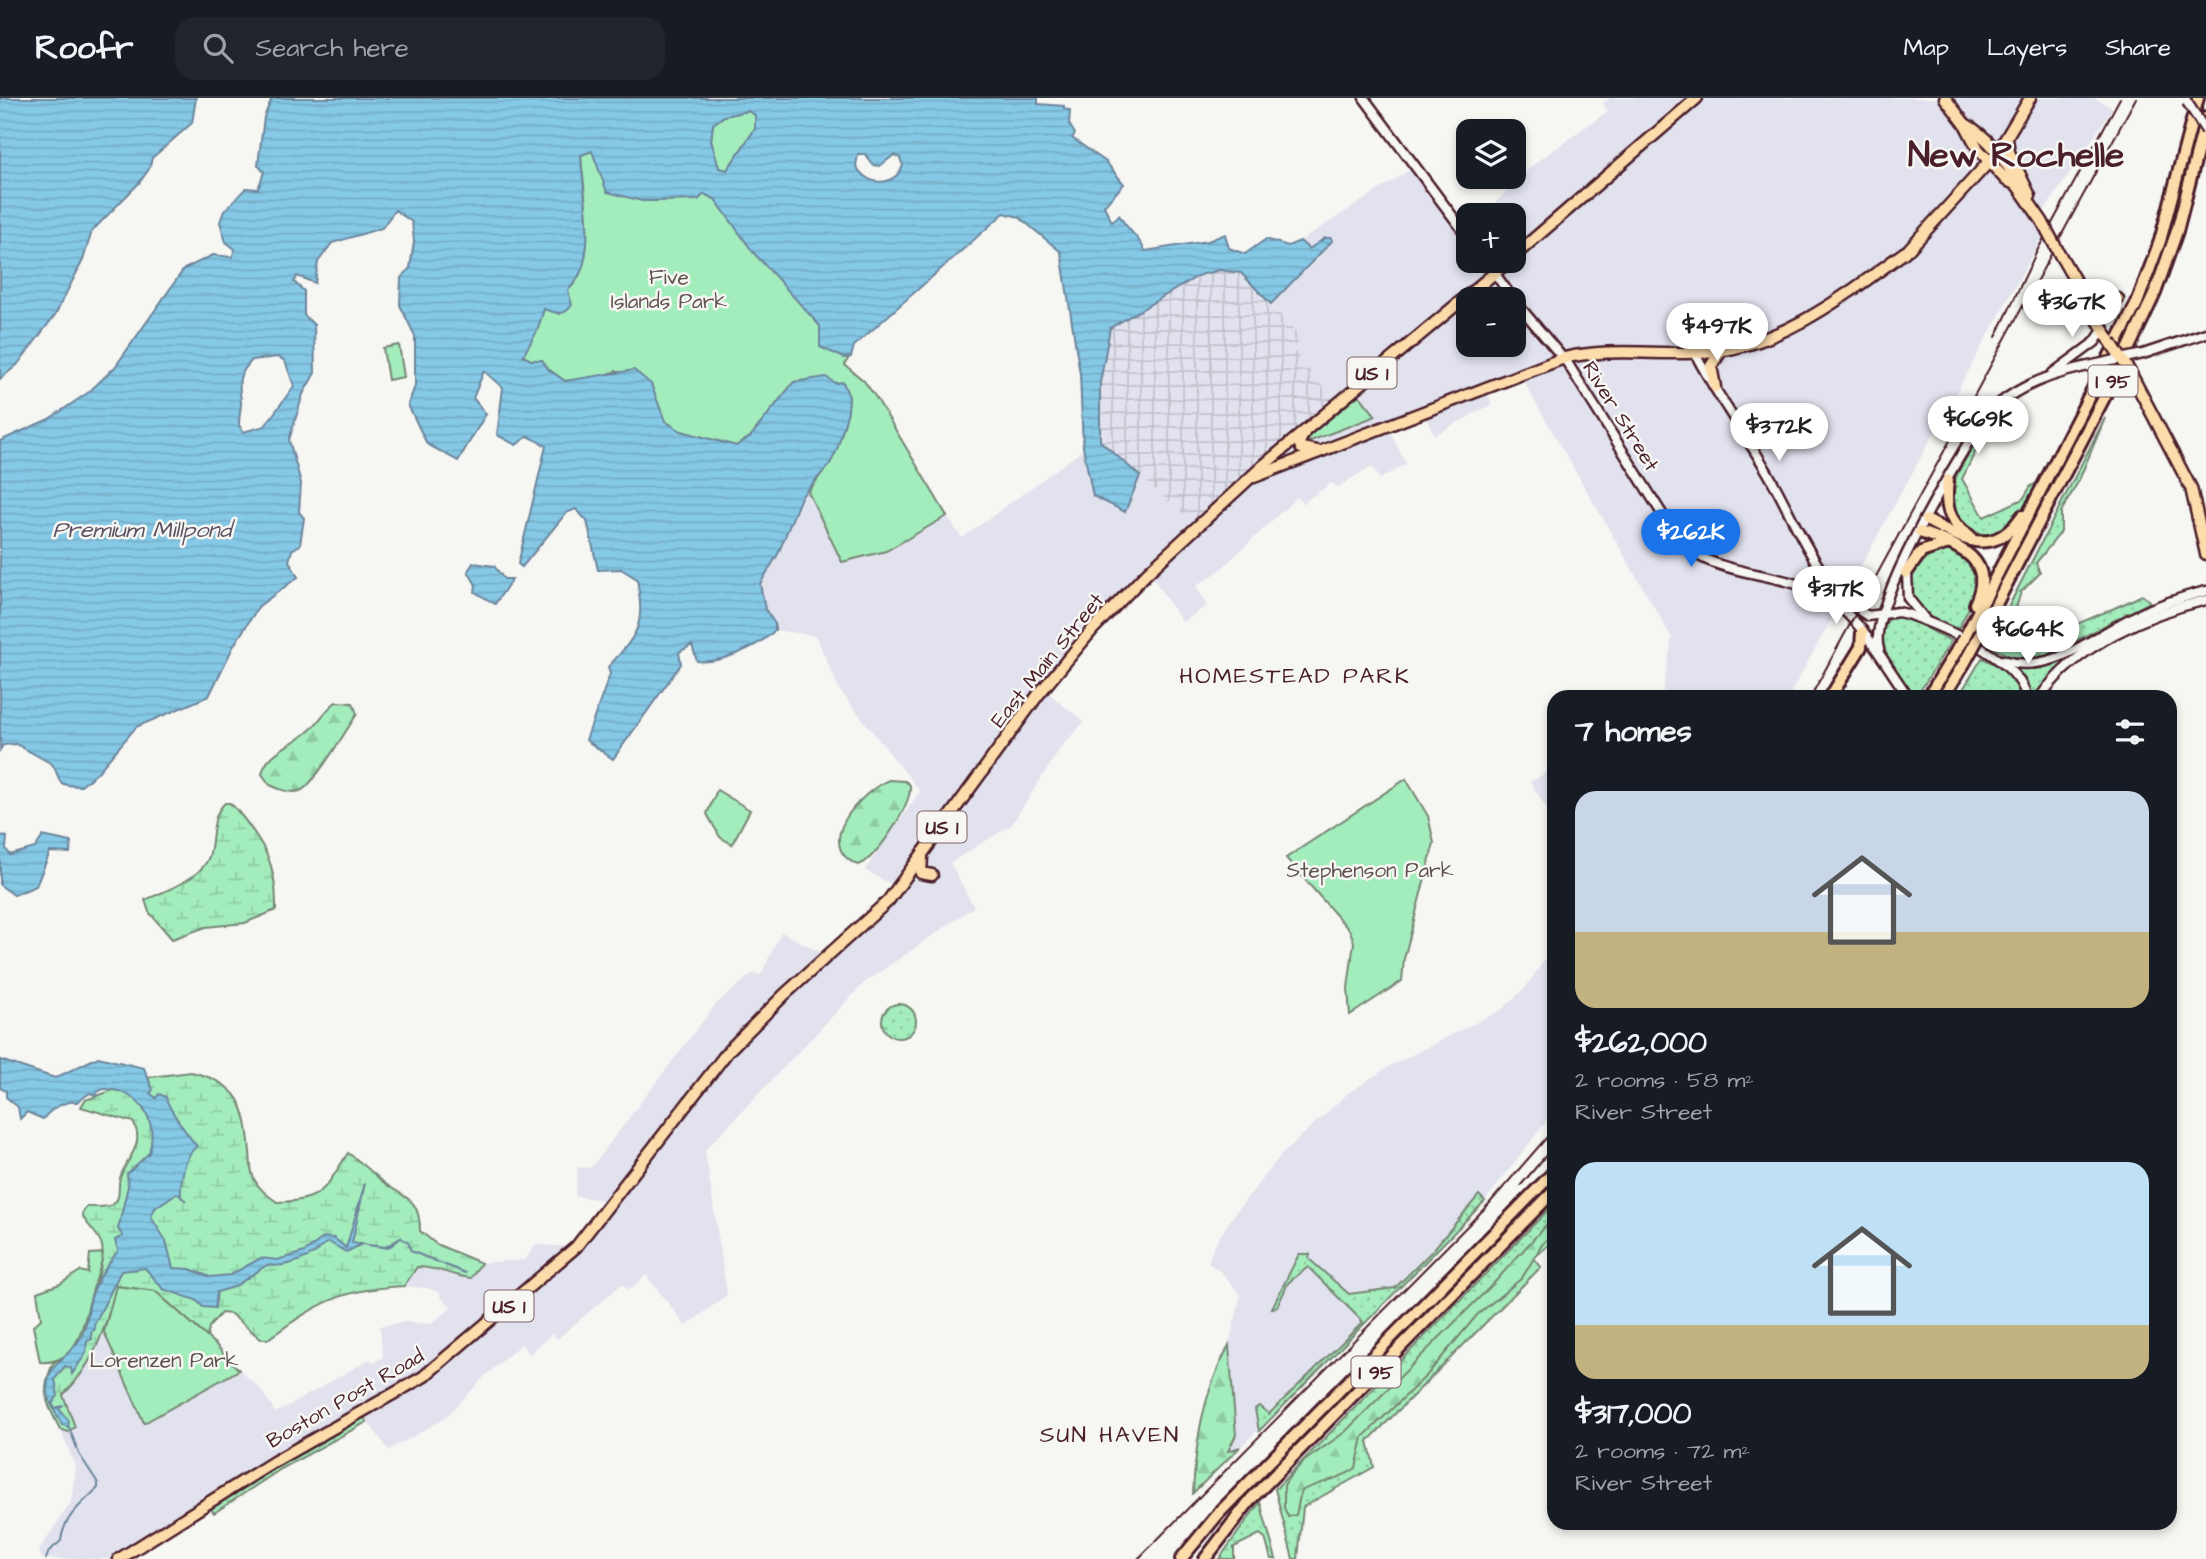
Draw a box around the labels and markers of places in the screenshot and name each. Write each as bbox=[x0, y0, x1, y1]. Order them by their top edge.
pin: $367K bbox=[2023, 280, 2121, 339]
pin: $497K bbox=[1668, 303, 1766, 363]
pin: $669K bbox=[1929, 396, 2027, 456]
pin: $372K bbox=[1730, 404, 1828, 463]
pin: $262K bbox=[1642, 510, 1740, 569]
pin: $317K bbox=[1787, 566, 1885, 626]
pin: $664K bbox=[1979, 606, 2077, 666]

